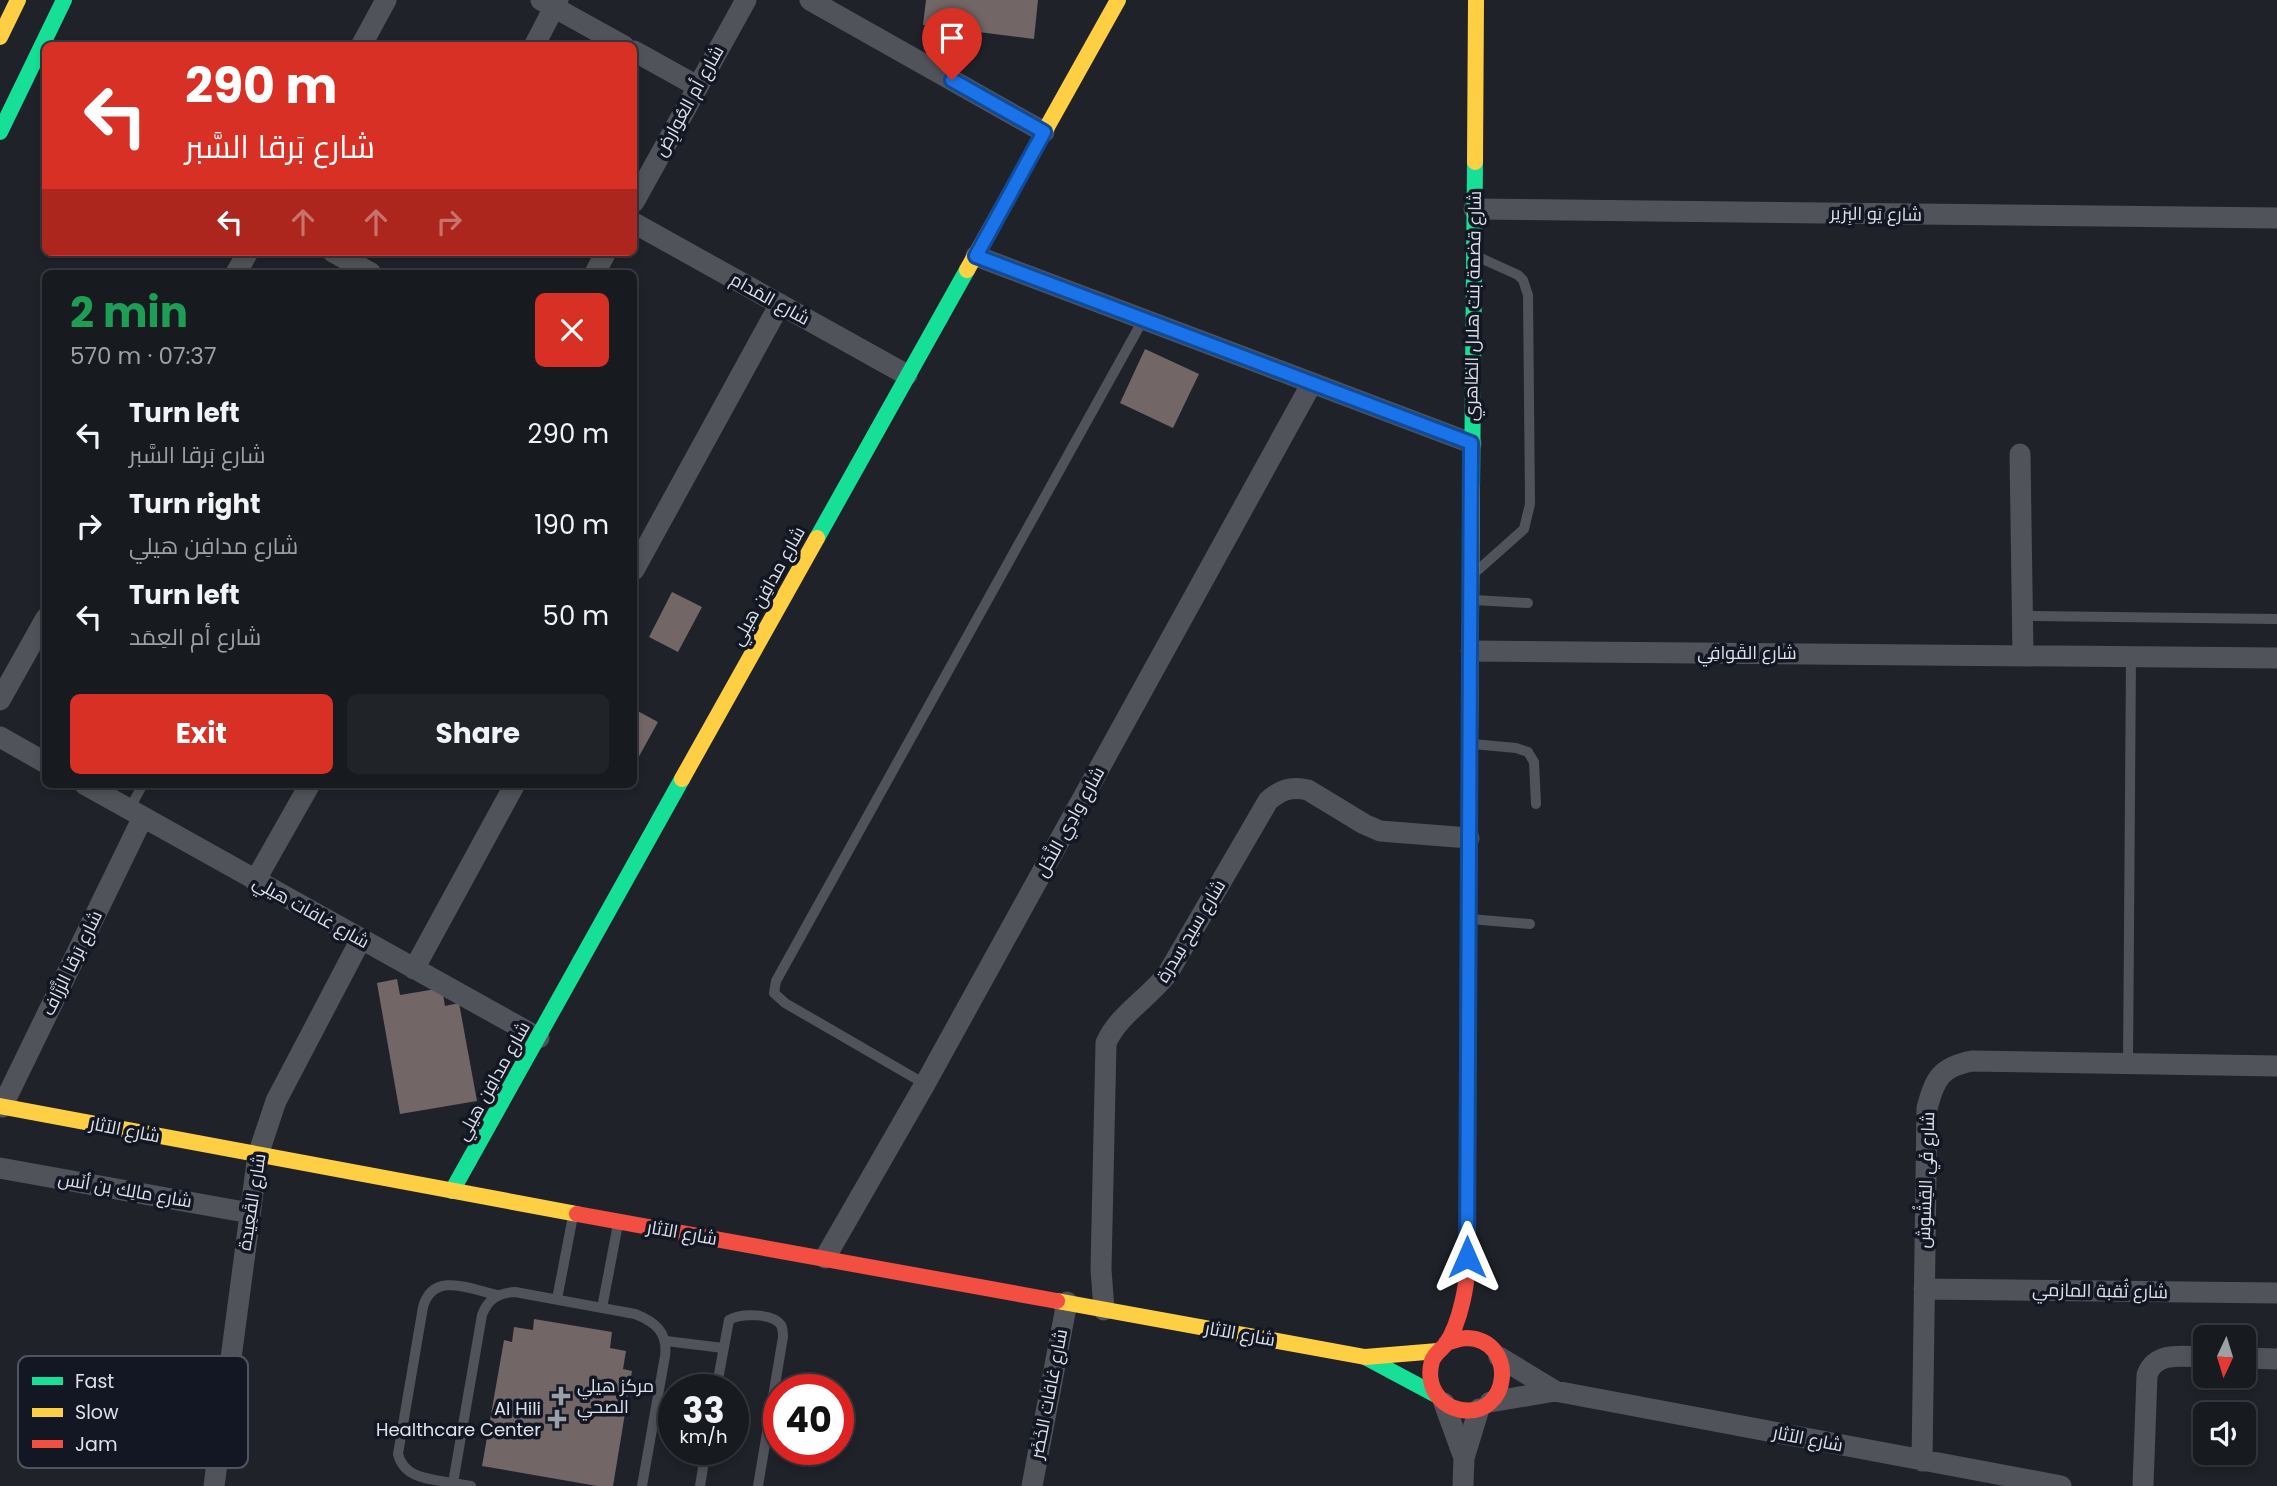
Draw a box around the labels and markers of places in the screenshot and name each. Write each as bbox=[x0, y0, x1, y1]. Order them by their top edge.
pin bbox=[922, 8, 982, 80]
place label: مركز هيلي الصحي bbox=[577, 1373, 654, 1421]
marker: مركز هيلي الصحي bbox=[551, 1386, 571, 1406]
place label: Al Hili Healthcare Center bbox=[376, 1396, 541, 1442]
marker: Al Hili Healthcare Center bbox=[547, 1409, 567, 1429]

